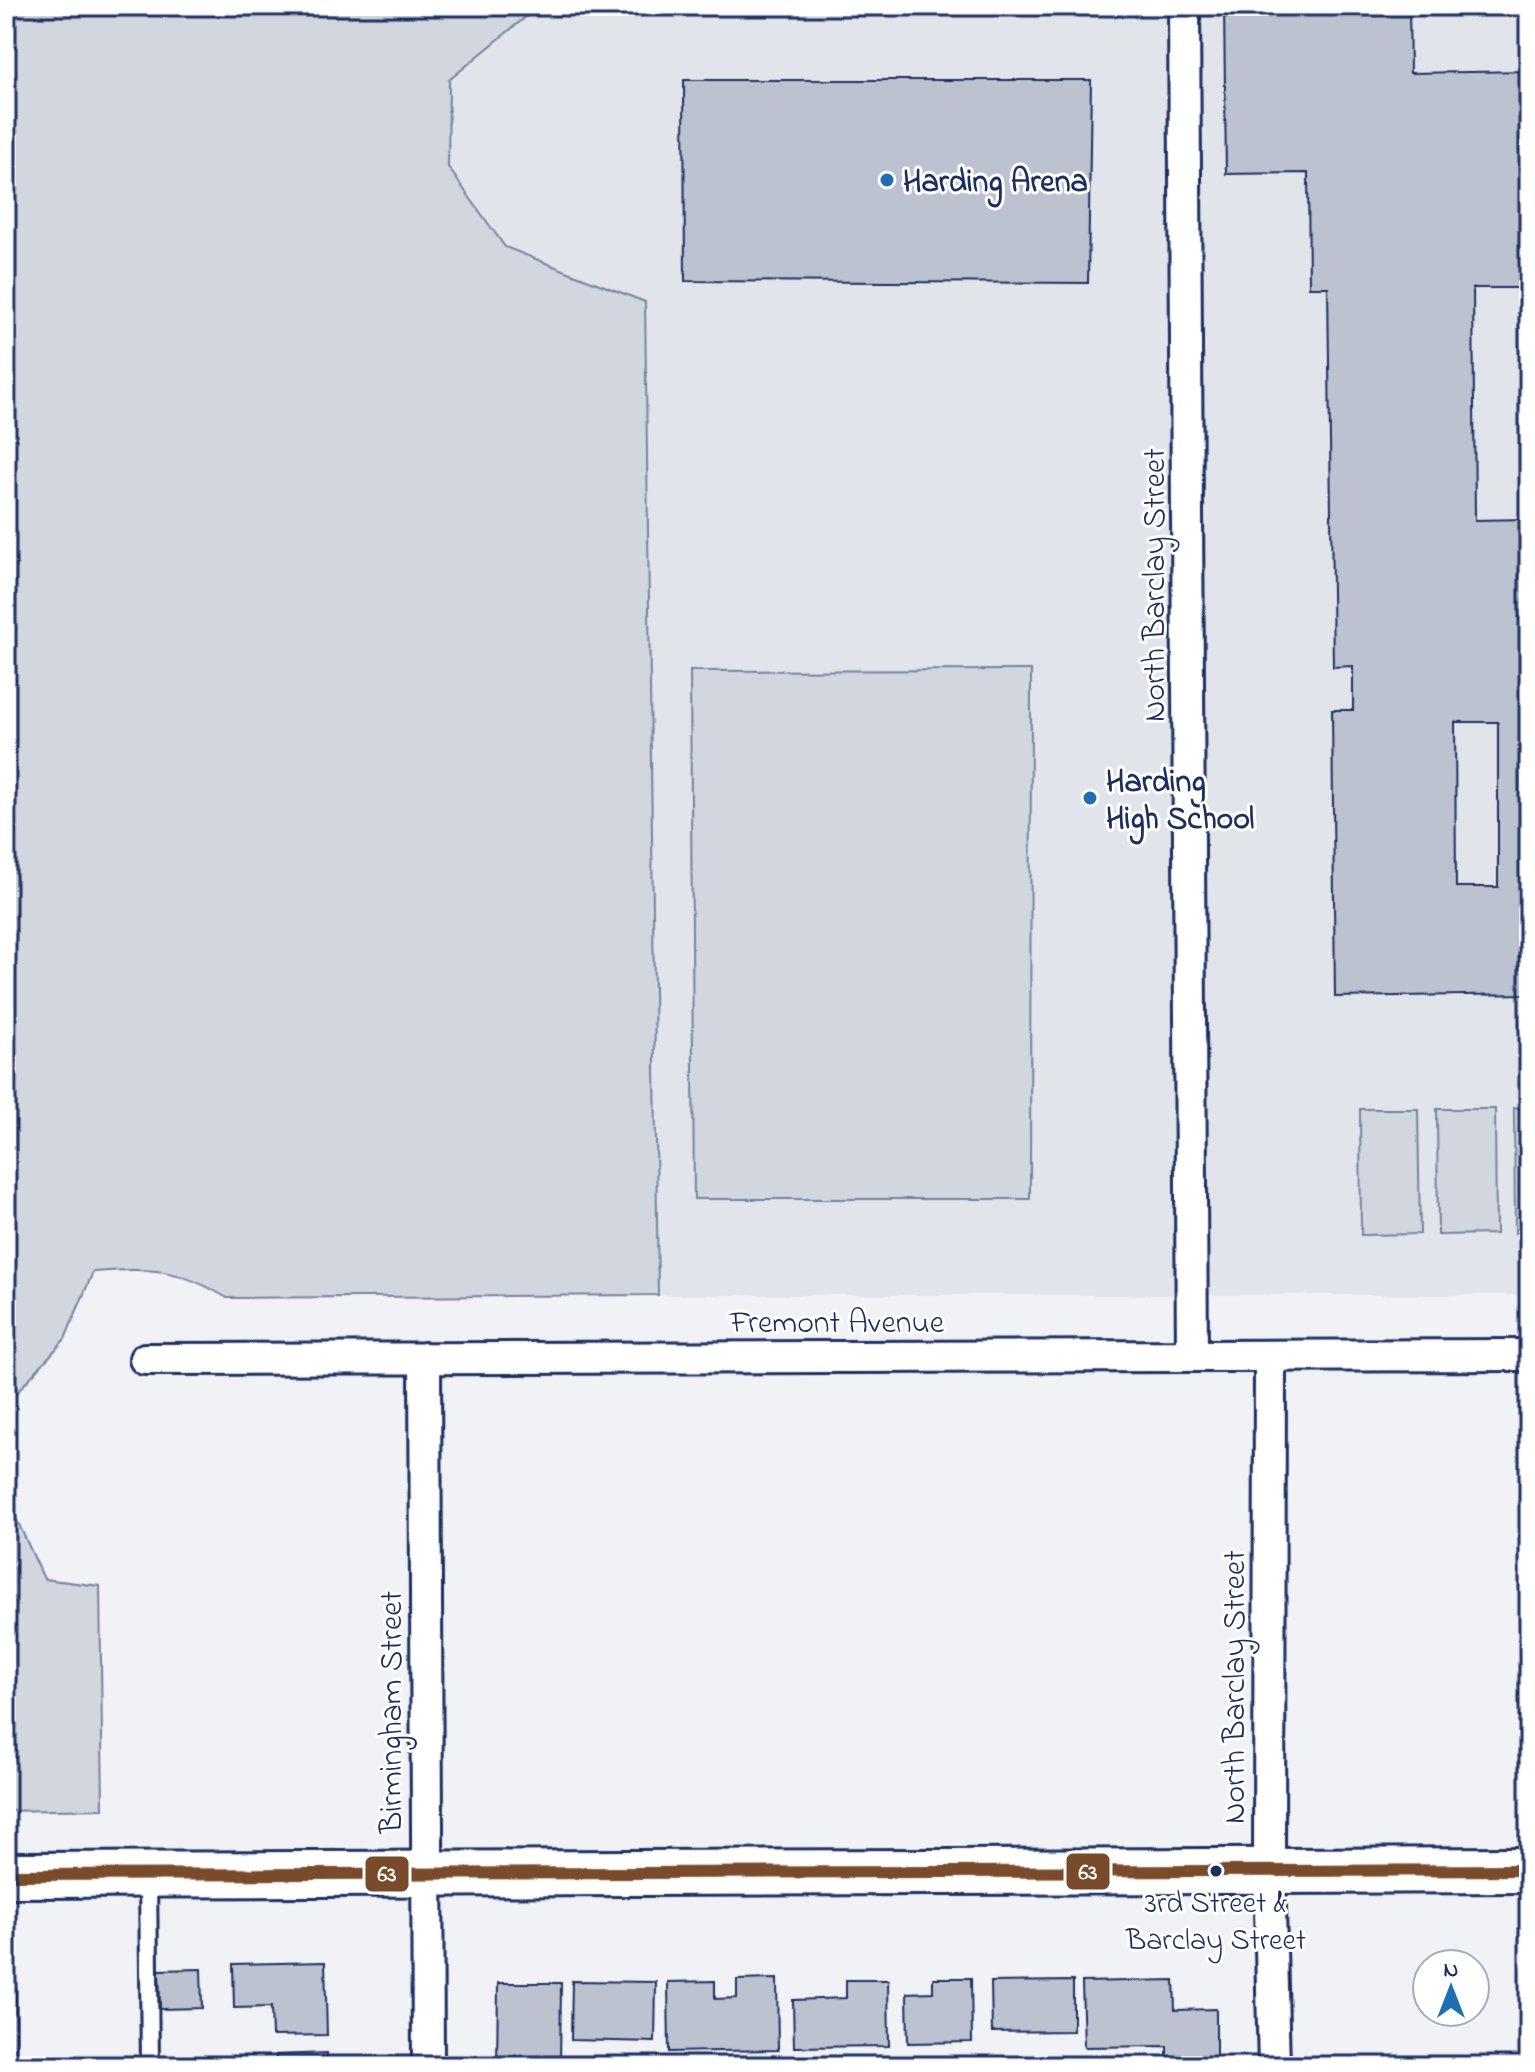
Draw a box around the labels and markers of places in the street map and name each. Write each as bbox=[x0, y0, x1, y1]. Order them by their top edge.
place label: Harding Arena bbox=[903, 160, 1088, 208]
marker: Harding Arena bbox=[878, 171, 896, 189]
place label: Harding High School bbox=[1106, 760, 1254, 845]
marker: Harding High School bbox=[1081, 789, 1099, 807]
marker: 3rd Street & Barclay Street bbox=[1208, 1863, 1224, 1879]
place label: 3rd Street & Barclay Street bbox=[1125, 1883, 1306, 1964]

